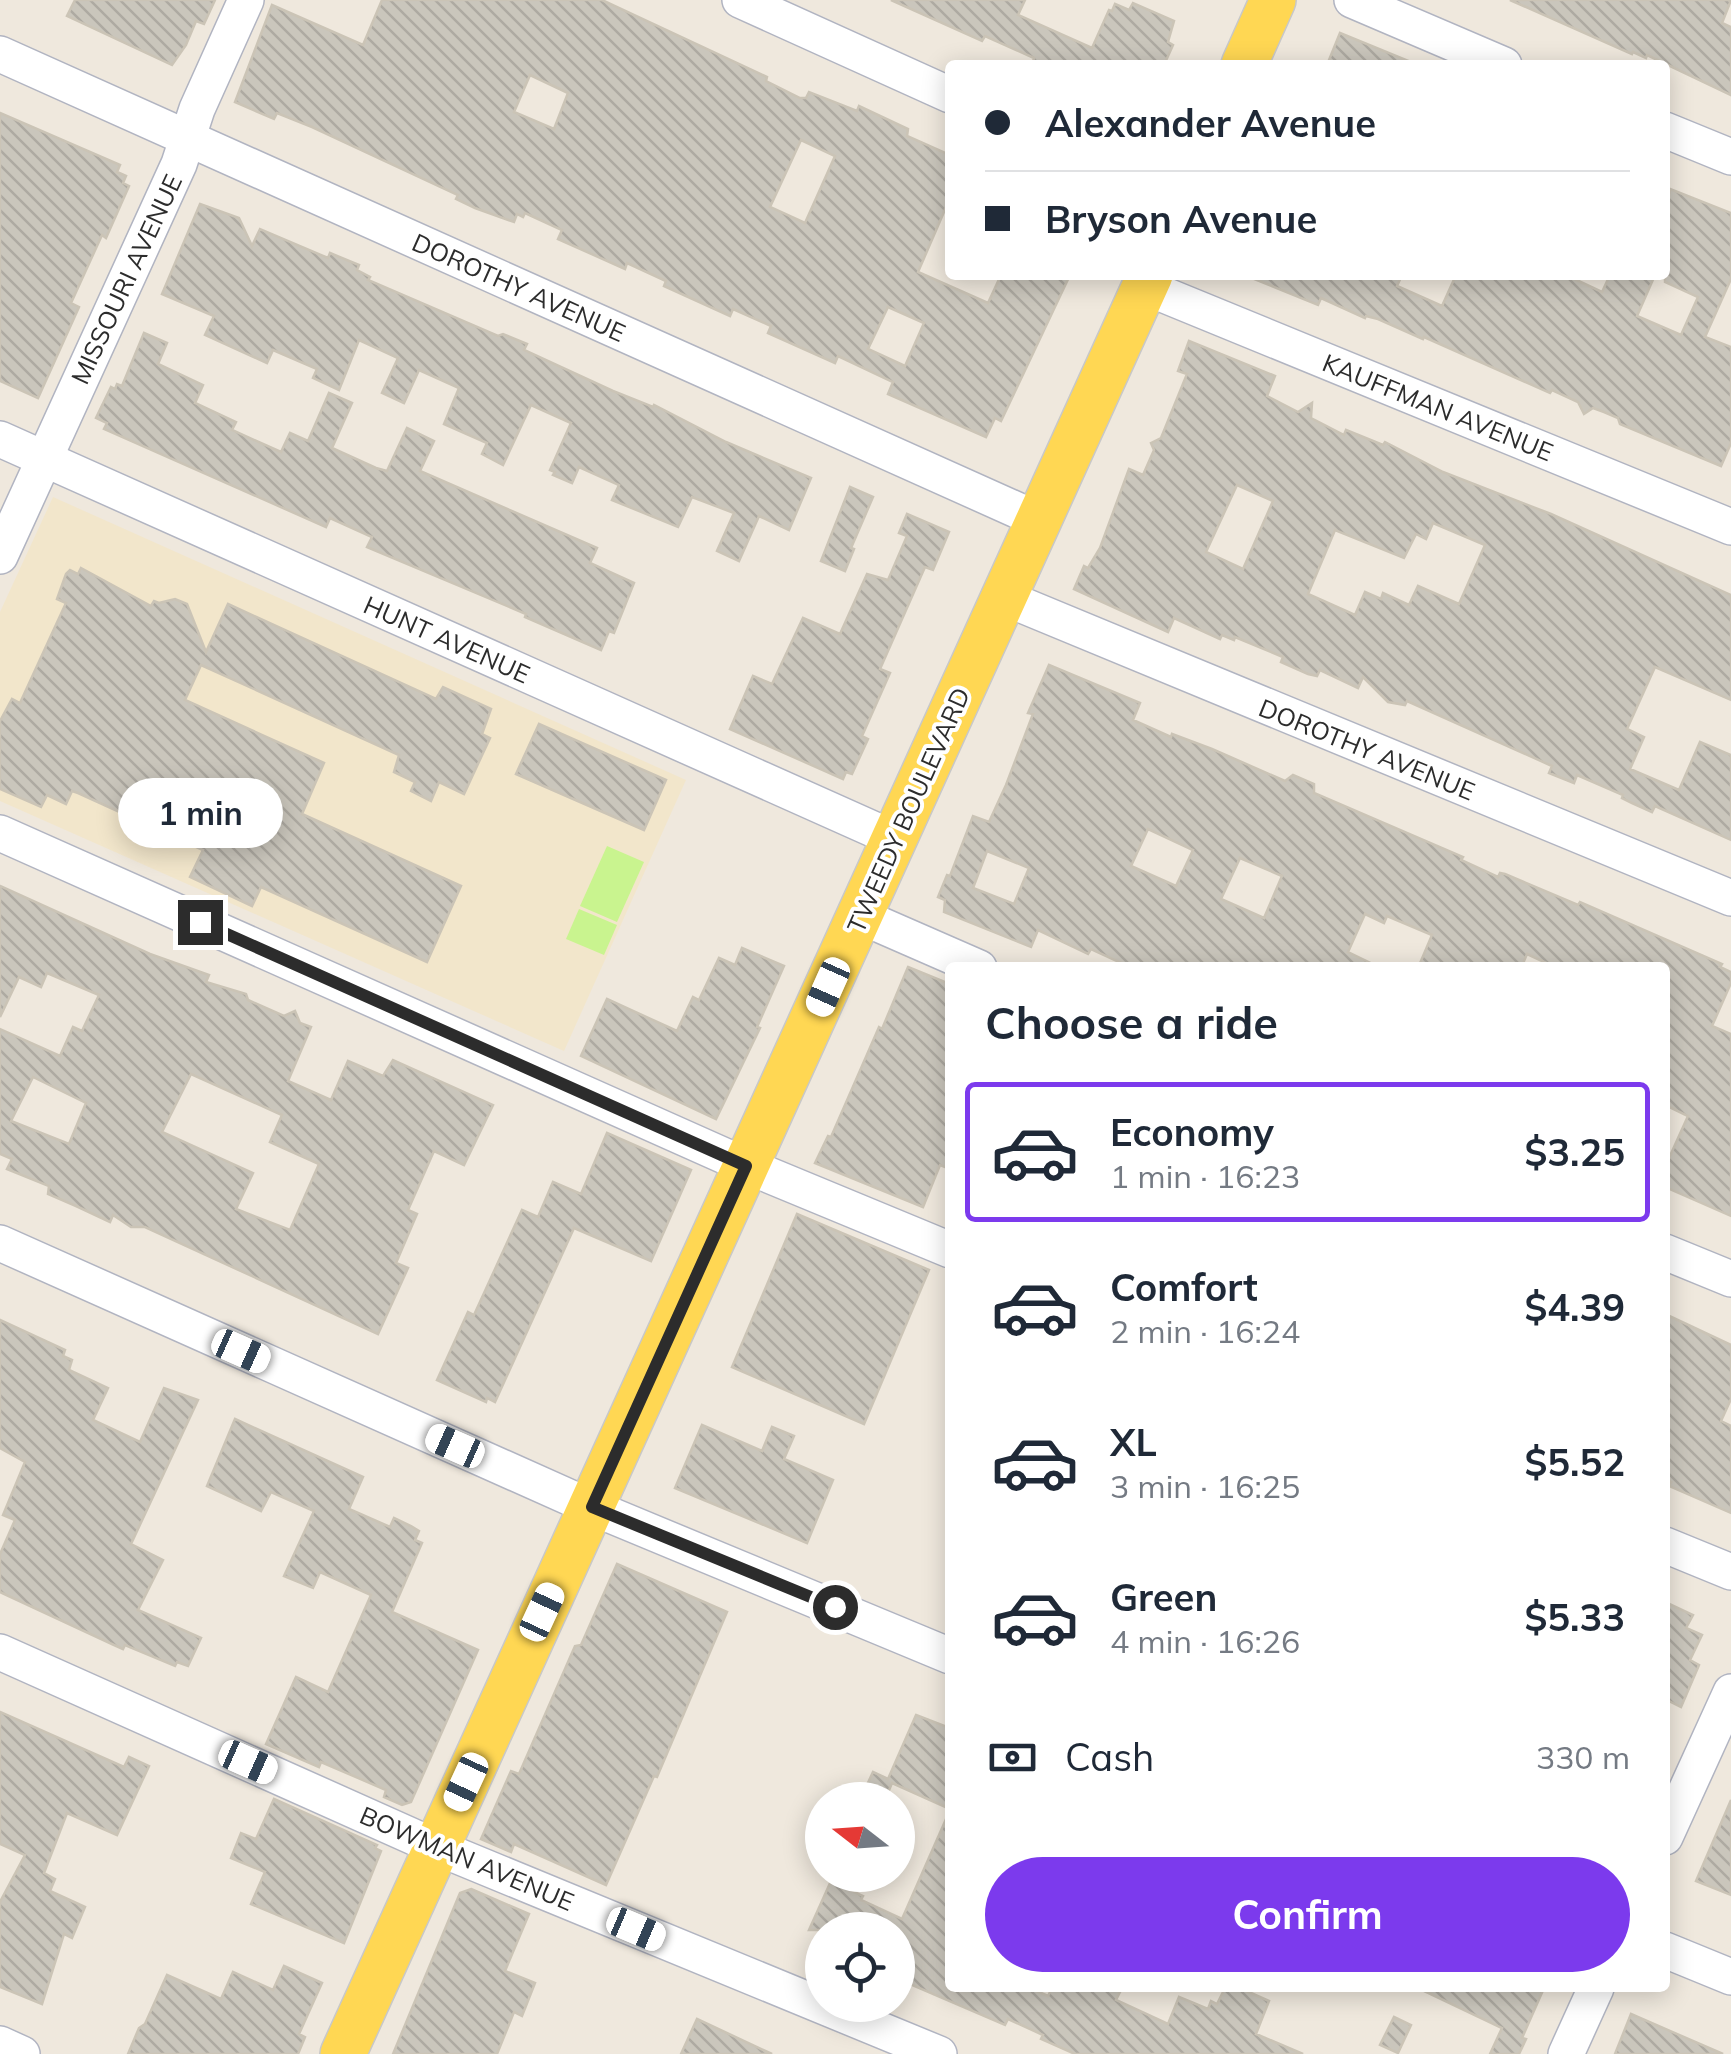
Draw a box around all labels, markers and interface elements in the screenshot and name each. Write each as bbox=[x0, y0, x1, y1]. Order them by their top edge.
text: Alexander Avenue bbox=[1045, 99, 1376, 147]
street label: MISSOURI AVENUE bbox=[64, 169, 188, 389]
text: Bryson Avenue bbox=[1045, 195, 1317, 243]
street label: DOROTHY AVENUE bbox=[408, 226, 630, 348]
street label: KAUFFMAN AVENUE bbox=[1318, 347, 1558, 467]
street label: HUNT AVENUE bbox=[359, 589, 535, 689]
street label: TWEEDY BOULEVARD bbox=[840, 683, 976, 937]
street label: DOROTHY AVENUE bbox=[1255, 692, 1479, 806]
callout: 1 min bbox=[118, 777, 282, 847]
text: 1 min bbox=[158, 793, 243, 833]
route end bbox=[178, 900, 223, 945]
car bbox=[802, 953, 854, 1021]
text: Choose a ride bbox=[985, 994, 1278, 1050]
icon: car bbox=[990, 1107, 1080, 1197]
text: Economy bbox=[1110, 1108, 1274, 1156]
text: $3.25 bbox=[1524, 1128, 1625, 1176]
text: 1 min · 16:23 bbox=[1110, 1156, 1300, 1196]
icon: car bbox=[990, 1262, 1080, 1352]
text: Comfort bbox=[1110, 1263, 1258, 1311]
text: $4.39 bbox=[1524, 1283, 1625, 1331]
text: 2 min · 16:24 bbox=[1110, 1311, 1300, 1351]
car bbox=[207, 1325, 275, 1377]
icon: car bbox=[990, 1417, 1080, 1507]
text: XL bbox=[1110, 1418, 1157, 1466]
car bbox=[421, 1420, 489, 1472]
text: $5.52 bbox=[1524, 1438, 1625, 1486]
text: 3 min · 16:25 bbox=[1110, 1466, 1300, 1506]
icon: car bbox=[990, 1572, 1080, 1662]
text: Green bbox=[1110, 1573, 1217, 1621]
car bbox=[516, 1578, 568, 1646]
route start bbox=[813, 1585, 858, 1630]
text: $5.33 bbox=[1524, 1593, 1625, 1641]
text: 4 min · 16:26 bbox=[1110, 1621, 1300, 1661]
icon: cash bbox=[985, 1730, 1040, 1785]
text: Cash bbox=[1065, 1733, 1154, 1781]
car bbox=[214, 1736, 282, 1788]
text: 330 m bbox=[1536, 1737, 1630, 1777]
car bbox=[440, 1748, 492, 1816]
north arrow bbox=[805, 1782, 915, 1892]
map controls bbox=[805, 1782, 915, 2022]
street label: BOWMAN AVENUE bbox=[355, 1799, 579, 1917]
button: Confirm bbox=[985, 1857, 1630, 1972]
car bbox=[603, 1903, 669, 1955]
button: locate bbox=[805, 1912, 915, 2022]

